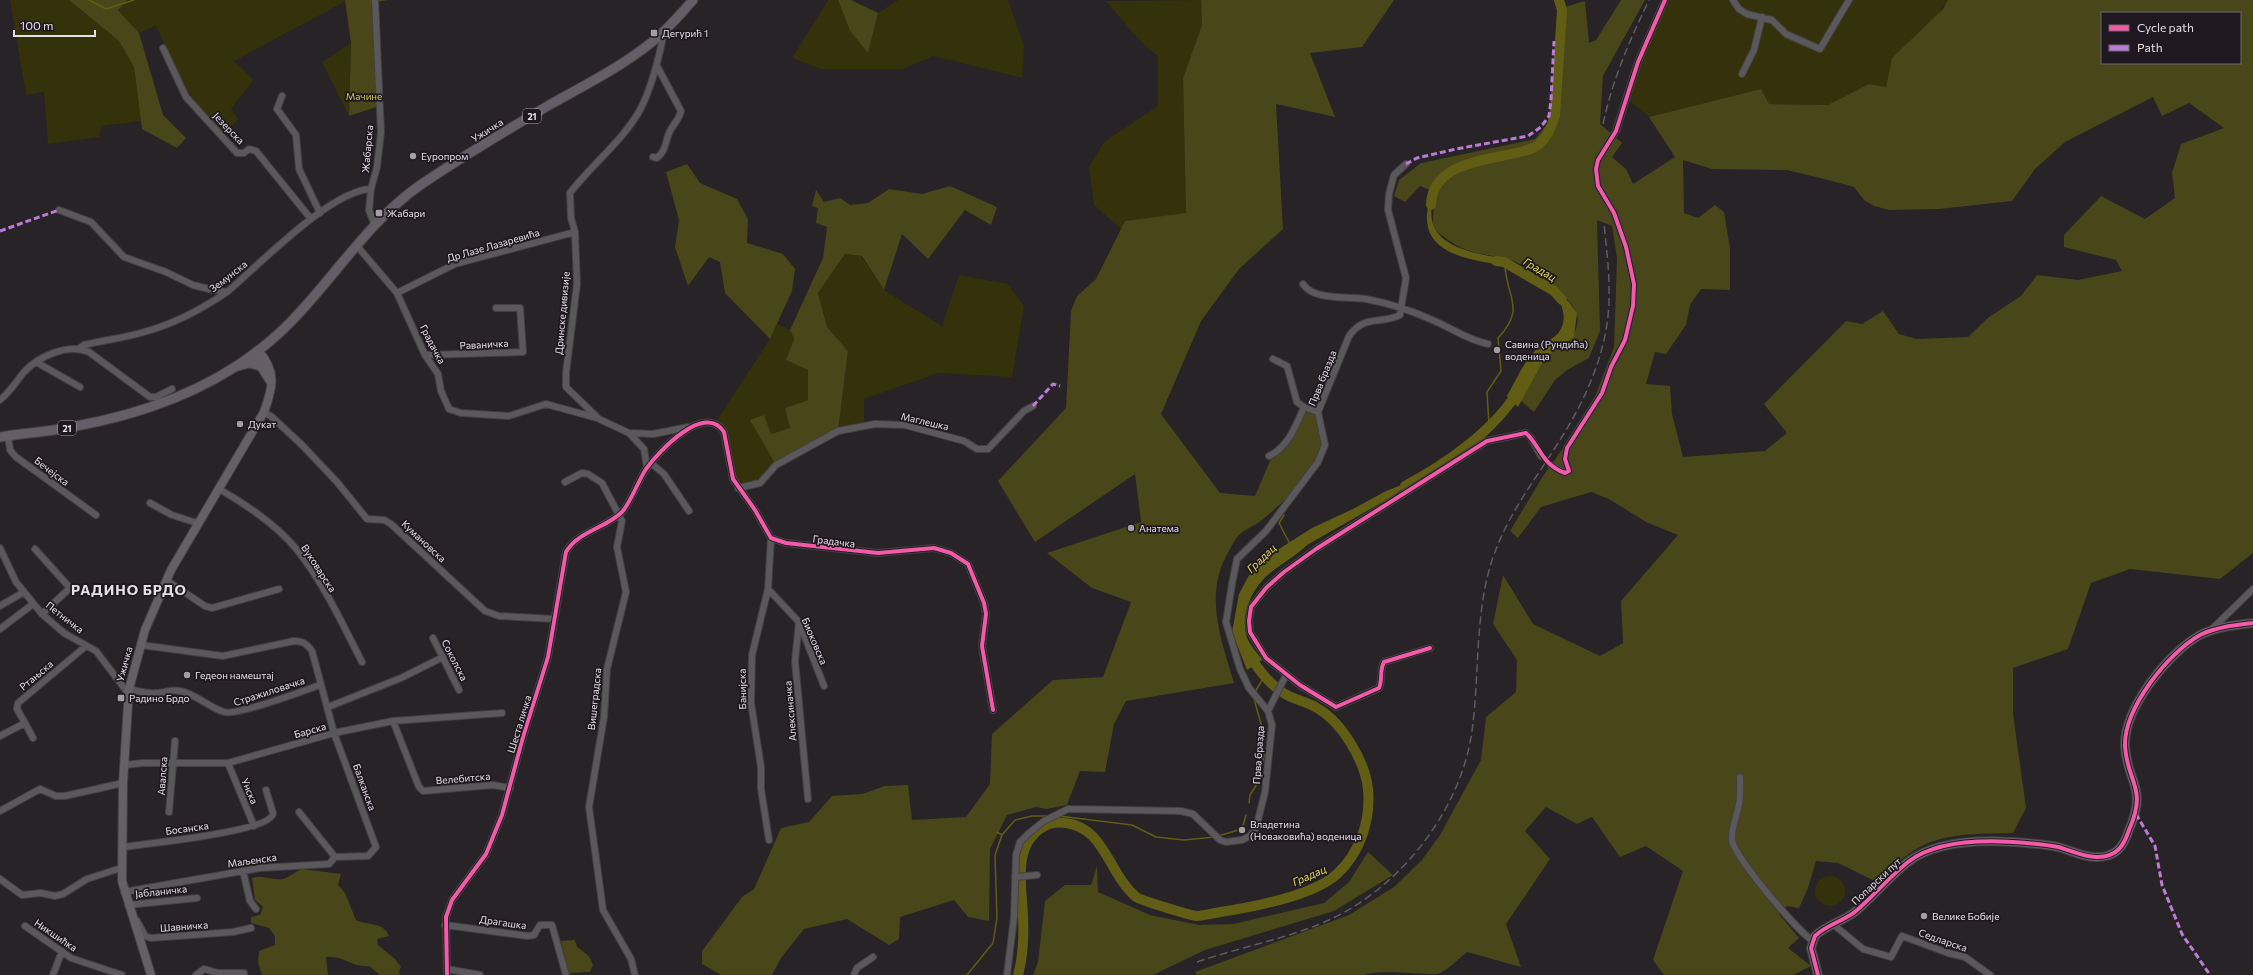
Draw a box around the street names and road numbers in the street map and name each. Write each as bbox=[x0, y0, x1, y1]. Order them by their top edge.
road number: 21 bbox=[523, 109, 541, 123]
street label: Језерска bbox=[211, 110, 247, 146]
street label: Ужичка bbox=[469, 115, 505, 145]
street label: Жабарска bbox=[359, 125, 375, 173]
street label: Др Лазе Лазаревића bbox=[445, 226, 541, 264]
street label: Земунска bbox=[207, 258, 249, 294]
street label: Дринске дивизије bbox=[552, 271, 572, 355]
street label: Градачка bbox=[418, 322, 448, 366]
street label: Раваничка bbox=[459, 337, 509, 351]
street label: Прва бразда bbox=[1305, 349, 1339, 407]
street label: Маглешка bbox=[900, 410, 950, 432]
road number: 21 bbox=[58, 421, 76, 435]
street label: Бечејска bbox=[32, 454, 72, 488]
street label: Кумановска bbox=[399, 517, 449, 565]
street label: Градачка bbox=[812, 532, 856, 550]
street label: Вуковарска bbox=[299, 542, 339, 594]
street label: Петничка bbox=[44, 599, 86, 635]
street label: Биоковска bbox=[800, 616, 830, 666]
street label: Соколска bbox=[439, 637, 471, 683]
street label: Ужичка bbox=[114, 645, 134, 683]
street label: Ртањска bbox=[17, 658, 55, 692]
street label: Вишеградска bbox=[585, 667, 603, 731]
street label: Банијска bbox=[736, 668, 748, 710]
street label: Стражиловачка bbox=[232, 674, 306, 708]
street label: Алексиначка bbox=[781, 680, 799, 742]
street label: Шеста личка bbox=[505, 694, 533, 754]
street label: Барска bbox=[293, 720, 327, 740]
street label: Прва бразда bbox=[1250, 725, 1266, 785]
street label: Авалска bbox=[155, 756, 169, 796]
street label: Балканска bbox=[351, 762, 379, 812]
street label: Велебитска bbox=[435, 770, 491, 786]
street label: Унска bbox=[239, 776, 261, 806]
street label: Босанска bbox=[165, 819, 209, 837]
street label: Маљенска bbox=[227, 851, 277, 869]
street label: Попарски пут bbox=[1849, 855, 1904, 907]
street label: Јабланичка bbox=[134, 882, 188, 900]
street label: Драгашка bbox=[479, 913, 527, 931]
street label: Никшићка bbox=[32, 916, 80, 954]
street label: Шавничка bbox=[160, 918, 208, 934]
street label: Седларска bbox=[1917, 926, 1969, 954]

